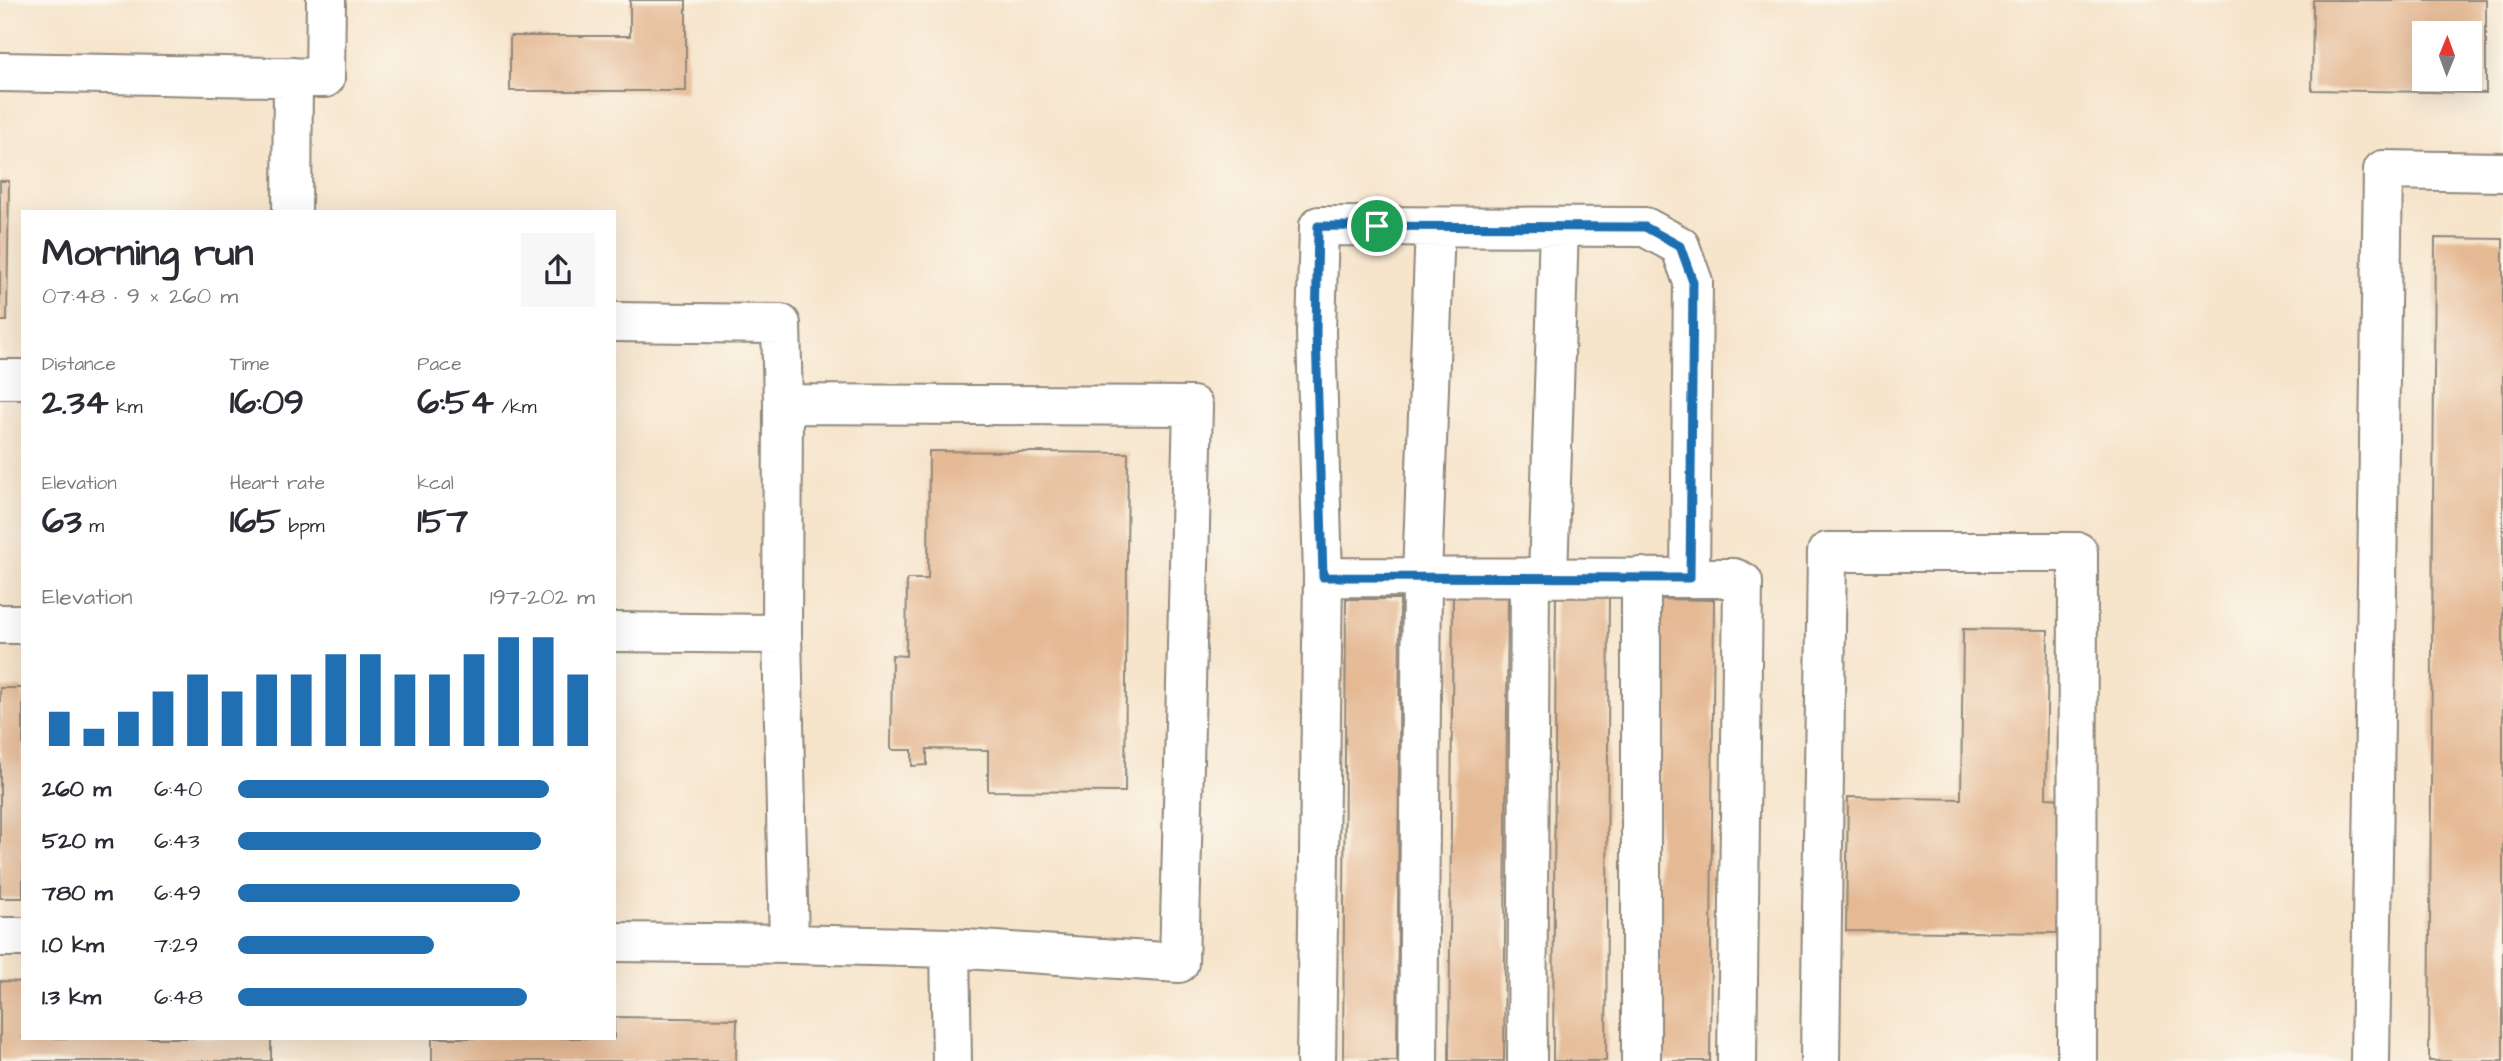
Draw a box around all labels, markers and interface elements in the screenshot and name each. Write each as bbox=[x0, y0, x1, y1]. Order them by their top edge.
north arrow bbox=[2412, 21, 2482, 91]
map controls bbox=[2412, 21, 2482, 91]
pin bbox=[1347, 196, 1407, 256]
icon: arrive bbox=[1358, 207, 1396, 245]
text: Morning run bbox=[42, 228, 254, 280]
button: share bbox=[521, 233, 595, 307]
text: 07:48 · 9 × 260 m bbox=[42, 280, 238, 312]
text: Distance bbox=[42, 351, 116, 378]
text: Time bbox=[230, 351, 269, 378]
text: Pace bbox=[417, 351, 461, 378]
text: 2.34 bbox=[42, 378, 109, 427]
text: 16:09 bbox=[230, 378, 304, 427]
text: 6:54 bbox=[417, 378, 494, 427]
text: km bbox=[109, 394, 143, 421]
text: /km bbox=[494, 394, 536, 421]
text: Elevation bbox=[42, 470, 117, 497]
text: Heart rate bbox=[230, 470, 325, 497]
text: kcal bbox=[417, 470, 454, 497]
text: 63 bbox=[42, 497, 82, 546]
text: 165 bbox=[230, 497, 281, 546]
text: 157 bbox=[417, 497, 468, 546]
text: m bbox=[82, 513, 104, 540]
text: bpm bbox=[281, 513, 325, 540]
text: Elevation bbox=[42, 581, 133, 613]
text: 197–202 m bbox=[490, 581, 595, 613]
text: 260 m bbox=[42, 773, 111, 805]
text: 6:40 bbox=[154, 773, 202, 805]
text: 520 m bbox=[42, 825, 113, 857]
text: 6:43 bbox=[154, 825, 200, 857]
text: 780 m bbox=[42, 877, 113, 909]
text: 6:49 bbox=[154, 877, 201, 909]
text: 1.0 km bbox=[42, 929, 104, 961]
text: 7:29 bbox=[154, 929, 198, 961]
text: 1.3 km bbox=[42, 981, 101, 1013]
text: 6:48 bbox=[154, 981, 203, 1013]

